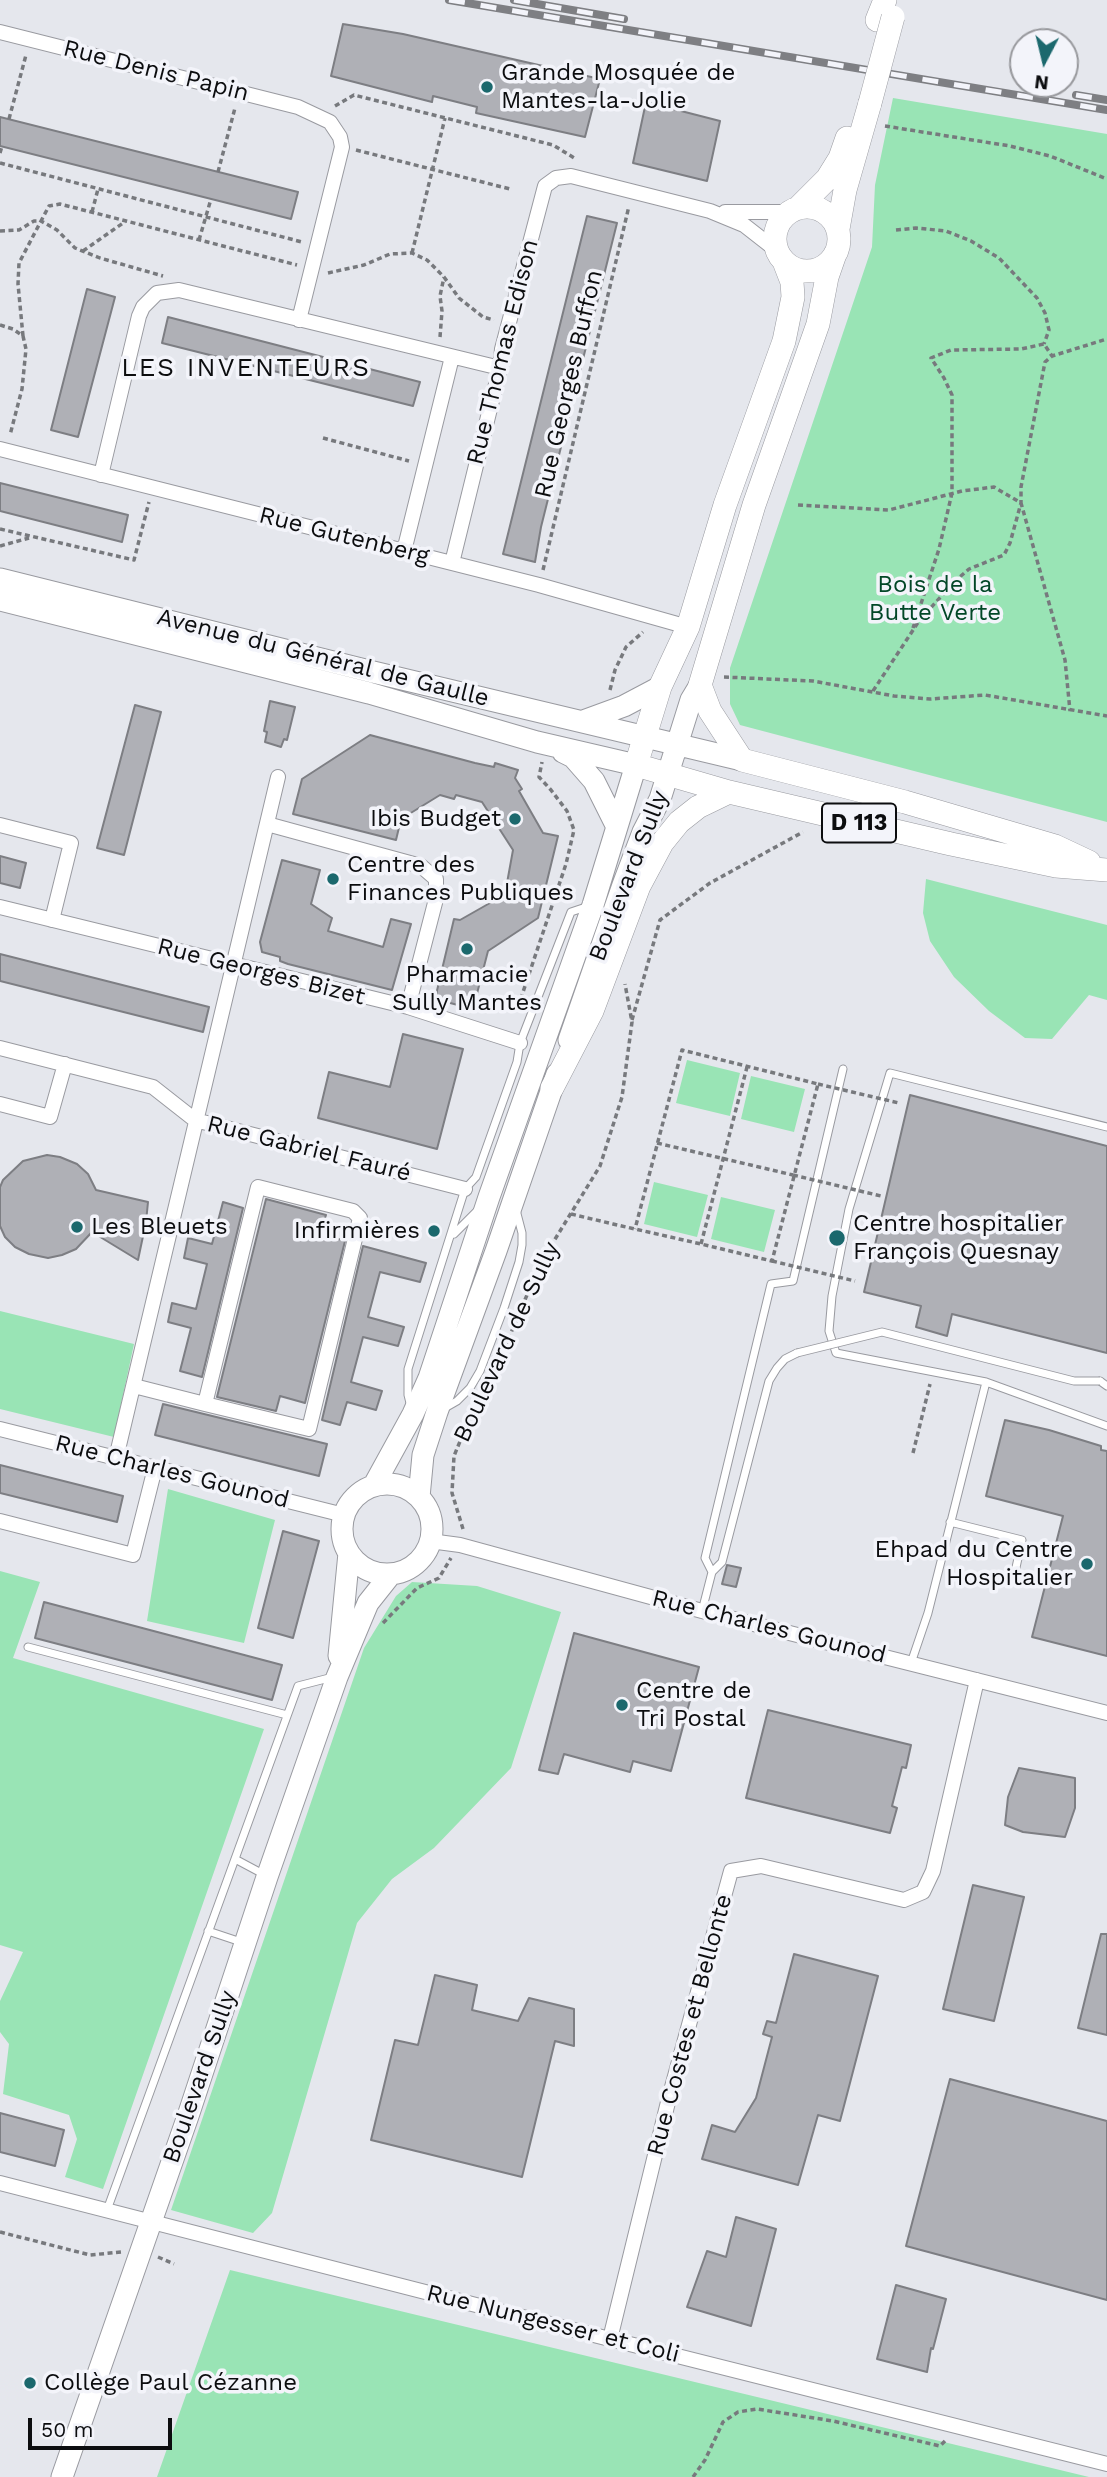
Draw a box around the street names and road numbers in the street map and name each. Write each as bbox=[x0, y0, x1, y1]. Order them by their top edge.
street label: Rue Denis Papin bbox=[60, 34, 252, 108]
street label: Rue Thomas Edison bbox=[461, 236, 545, 468]
street label: Rue Georges Buffon bbox=[529, 267, 609, 501]
street label: Rue Gutenberg bbox=[256, 501, 432, 571]
street label: Avenue du Général de Gaulle bbox=[154, 603, 492, 713]
street label: Boulevard Sully bbox=[583, 787, 675, 965]
road number: D 113 bbox=[822, 804, 896, 842]
street label: Rue Georges Bizet bbox=[154, 932, 368, 1012]
street label: Rue Gabriel Fauré bbox=[204, 1110, 414, 1188]
street label: Boulevard de Sully bbox=[448, 1237, 566, 1447]
street label: Rue Charles Gounod bbox=[52, 1429, 292, 1515]
street label: Rue Charles Gounod bbox=[649, 1584, 889, 1670]
street label: Rue Costes et Bellonte bbox=[641, 1891, 739, 2159]
street label: Boulevard Sully bbox=[157, 1987, 243, 2167]
street label: Rue Nungesser et Coli bbox=[424, 2279, 682, 2369]

